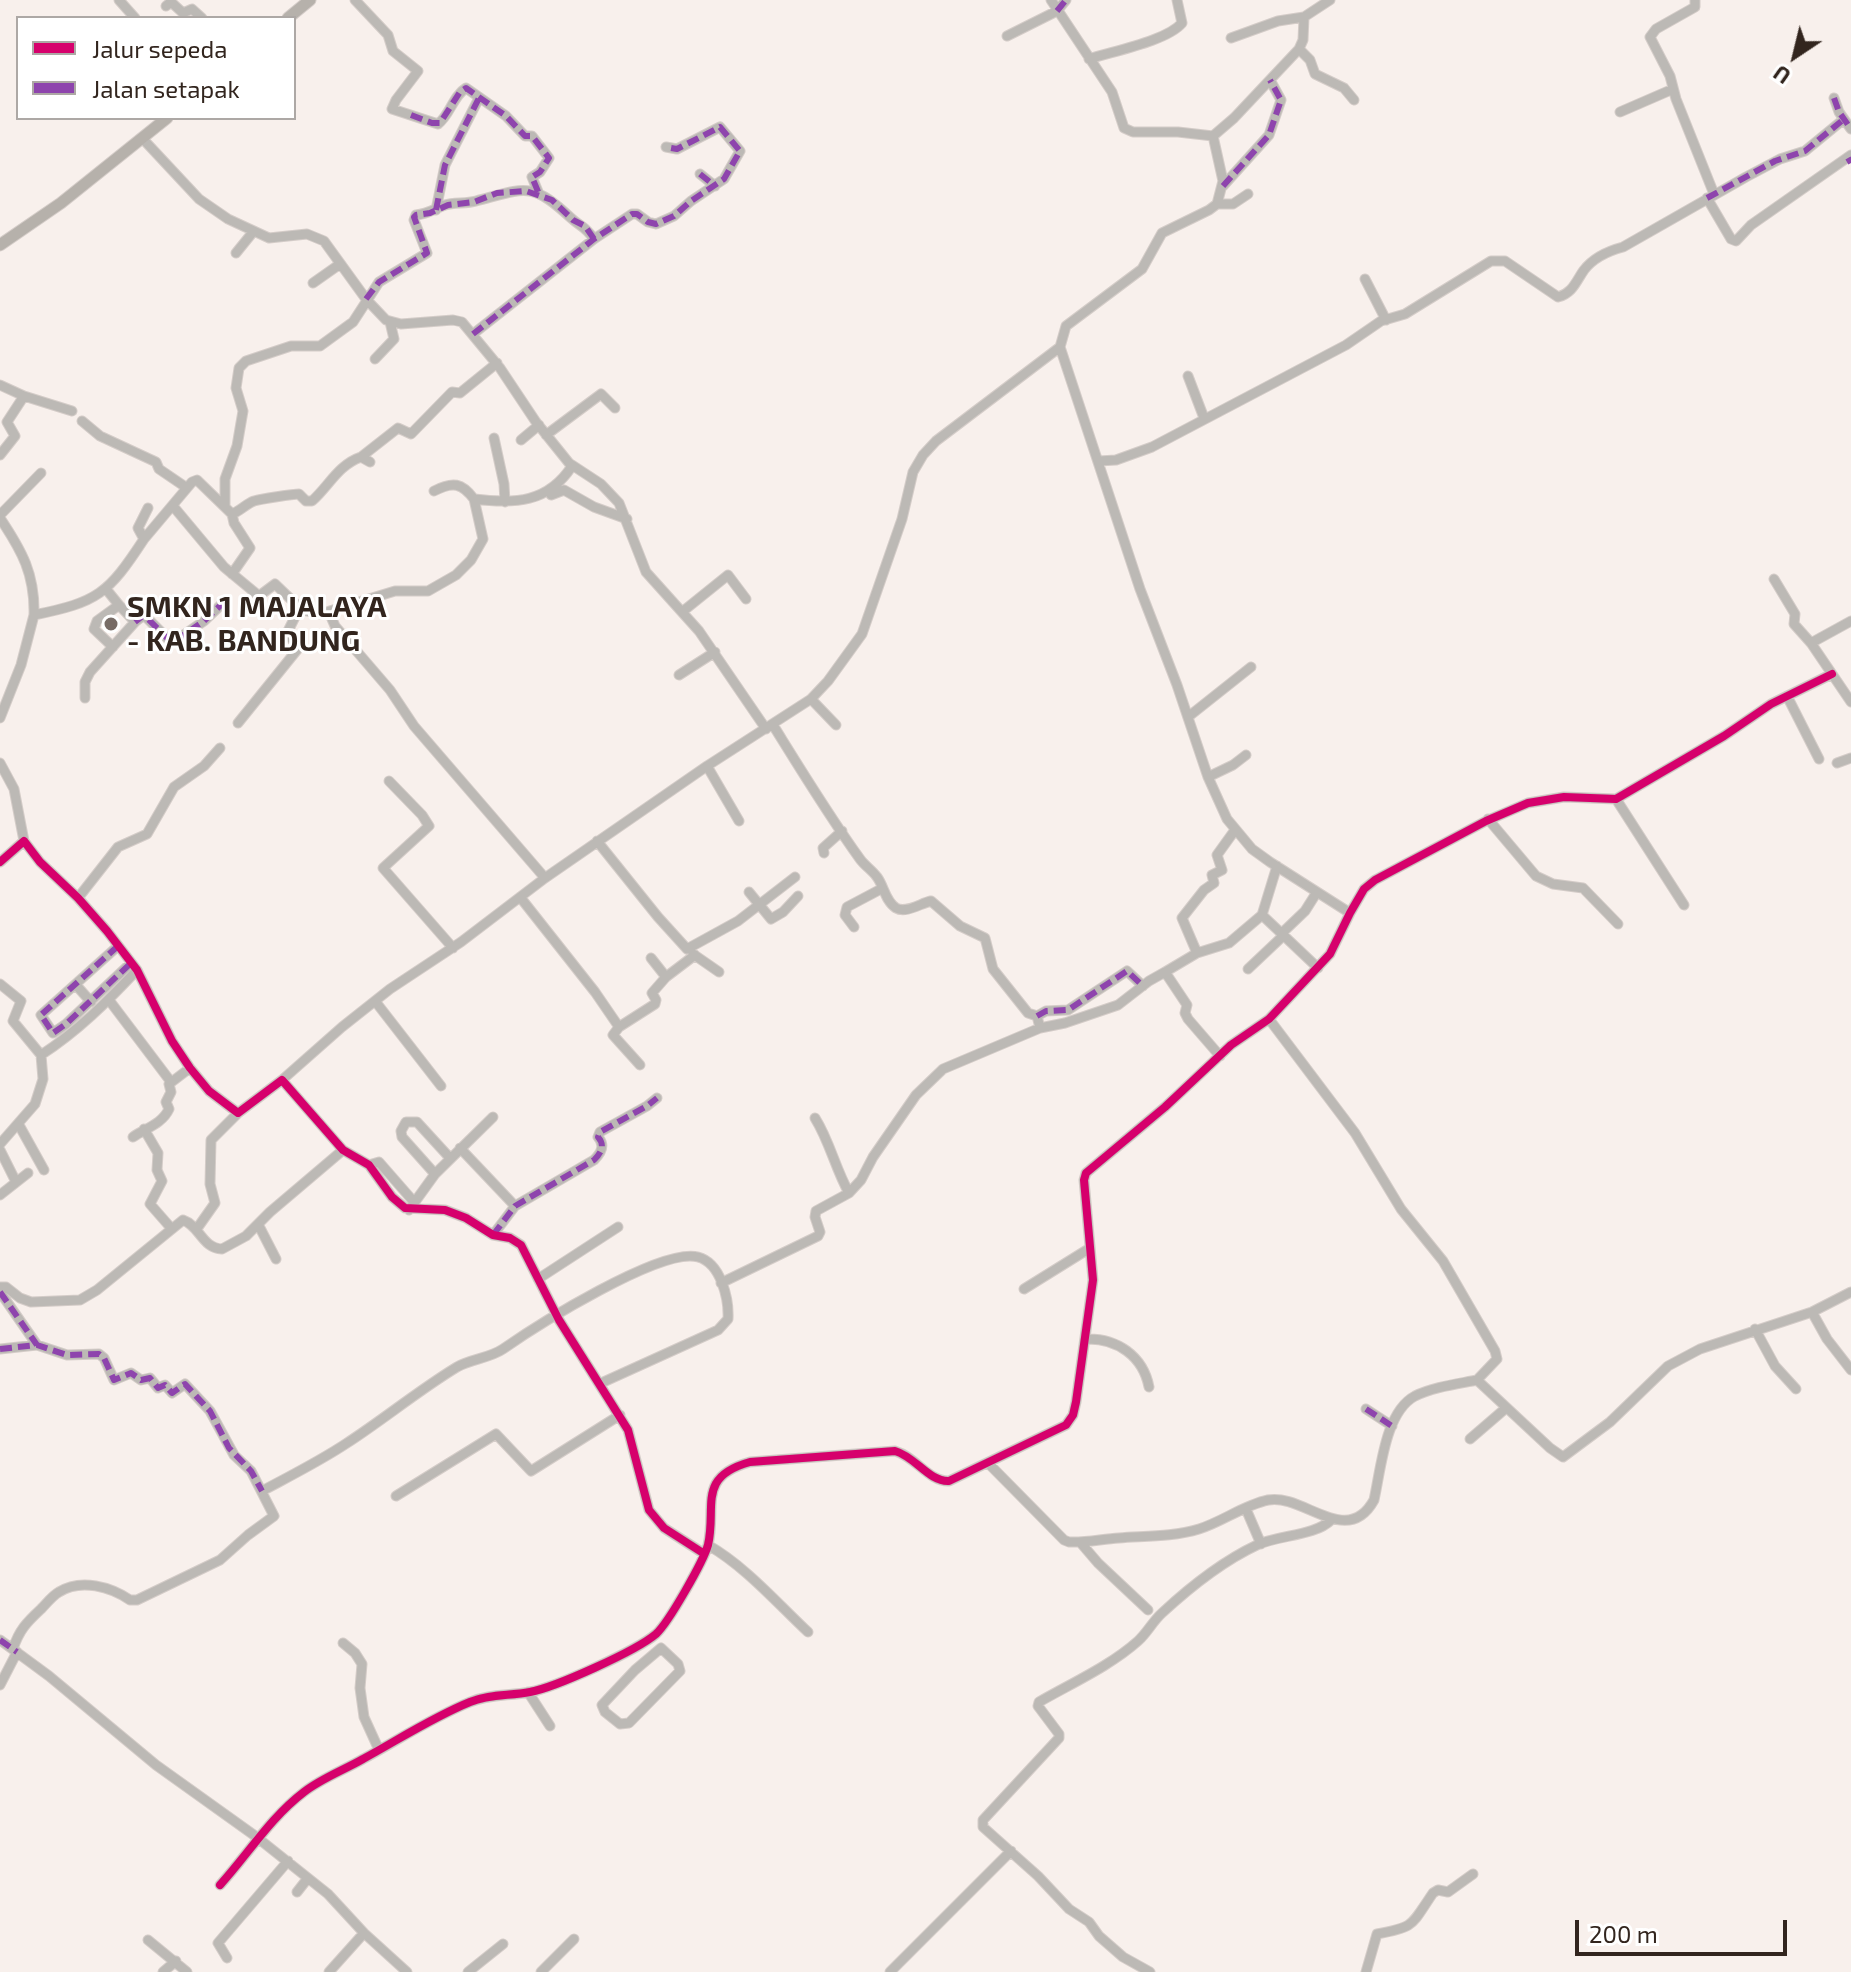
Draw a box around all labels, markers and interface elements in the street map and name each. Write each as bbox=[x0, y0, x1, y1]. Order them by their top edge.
legend bbox=[16, 16, 296, 120]
north arrow bbox=[1755, 16, 1835, 96]
text: Jalur sepeda bbox=[92, 34, 227, 63]
text: U bbox=[1768, 61, 1795, 91]
text: Jalan setapak bbox=[92, 74, 240, 103]
place label: SMKN 1 MAJALAYA - KAB. BANDUNG bbox=[127, 589, 386, 660]
marker: SMKN 1 MAJALAYA - KAB. BANDUNG bbox=[102, 615, 120, 633]
scale bar bbox=[1579, 1904, 1791, 1954]
text: 200 m bbox=[1589, 1919, 1658, 1948]

